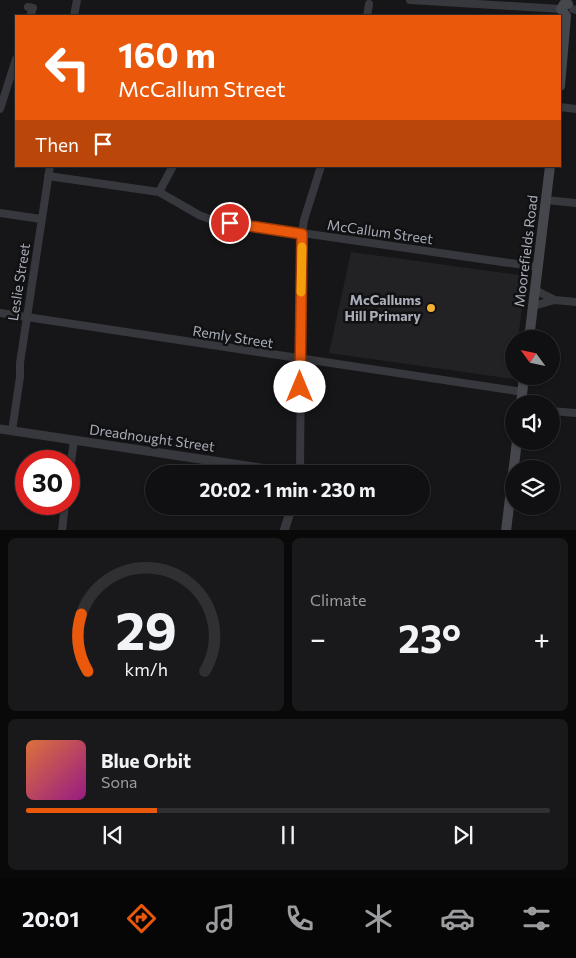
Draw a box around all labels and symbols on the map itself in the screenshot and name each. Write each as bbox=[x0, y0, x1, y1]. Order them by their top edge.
street label: Moorefields Road bbox=[510, 194, 541, 308]
pin bbox=[209, 202, 251, 244]
street label: McCallum Street bbox=[326, 216, 434, 247]
street label: Leslie Street bbox=[4, 242, 33, 322]
place label: McCallums Hill Primary bbox=[344, 291, 421, 324]
marker: McCallums Hill Primary bbox=[425, 302, 437, 314]
street label: Remly Street bbox=[191, 322, 275, 351]
north arrow bbox=[505, 330, 560, 385]
position arrow bbox=[273, 360, 325, 412]
street label: Dreadnought Street bbox=[88, 420, 216, 455]
speed limit sign: 30 bbox=[15, 450, 80, 515]

